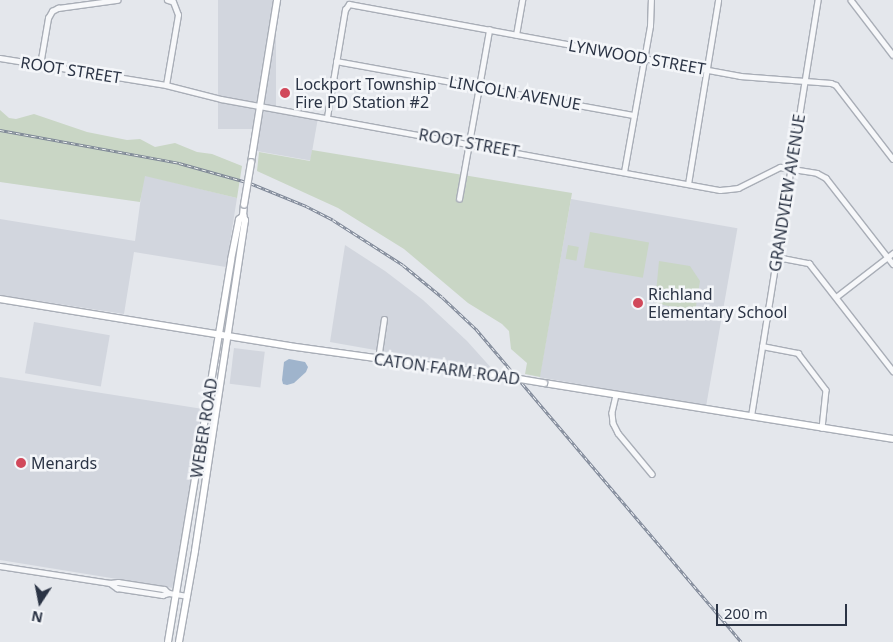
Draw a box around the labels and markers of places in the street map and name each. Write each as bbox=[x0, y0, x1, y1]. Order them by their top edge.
place label: Lockport Township Fire PD Station #2 bbox=[295, 74, 436, 112]
marker: Lockport Township Fire PD Station #2 bbox=[279, 87, 291, 99]
place label: Richland Elementary School bbox=[648, 284, 787, 322]
marker: Richland Elementary School bbox=[632, 297, 644, 309]
place label: Menards bbox=[31, 453, 97, 473]
marker: Menards bbox=[15, 457, 27, 469]

